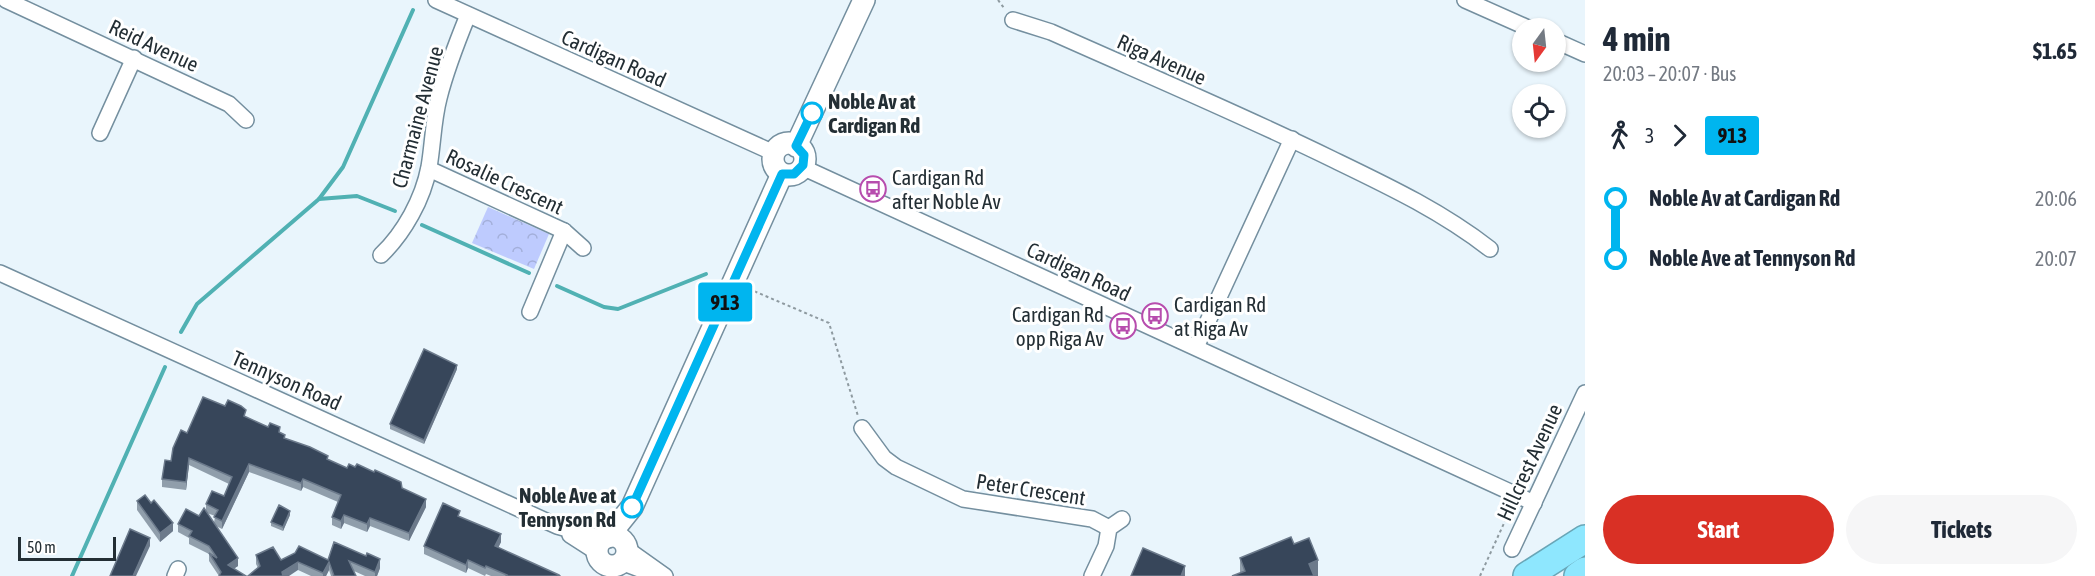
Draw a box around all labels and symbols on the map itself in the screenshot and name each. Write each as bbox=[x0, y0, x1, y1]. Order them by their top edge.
street label: Reid Avenue bbox=[106, 14, 202, 76]
north arrow bbox=[1512, 18, 1566, 72]
street label: Cardigan Road bbox=[558, 24, 670, 92]
street label: Riga Avenue bbox=[1114, 29, 1210, 89]
street label: Charmaine Avenue bbox=[387, 43, 447, 191]
place label: Noble Av at Cardigan Rd bbox=[828, 89, 920, 137]
marker: Noble Av at Cardigan Rd bbox=[801, 102, 823, 124]
street label: Rosalie Crescent bbox=[443, 143, 567, 219]
place label: Cardigan Rd after Noble Av bbox=[892, 165, 1001, 213]
bus stop icon: Cardigan Rd after Noble Av bbox=[858, 174, 888, 204]
street label: Cardigan Road bbox=[1023, 237, 1135, 305]
line badge: 913 bbox=[690, 282, 760, 322]
place label: Cardigan Rd at Riga Av bbox=[1174, 292, 1266, 340]
bus stop icon: Cardigan Rd at Riga Av bbox=[1140, 301, 1170, 331]
place label: Cardigan Rd opp Riga Av bbox=[1012, 302, 1104, 350]
bus stop icon: Cardigan Rd opp Riga Av bbox=[1108, 311, 1138, 341]
street label: Tennyson Road bbox=[229, 345, 345, 415]
street label: Hillcrest Avenue bbox=[1492, 400, 1566, 524]
street label: Peter Crescent bbox=[975, 469, 1087, 509]
place label: Noble Ave at Tennyson Rd bbox=[519, 483, 616, 531]
marker: Noble Ave at Tennyson Rd bbox=[621, 496, 643, 518]
scale bar bbox=[18, 534, 116, 562]

